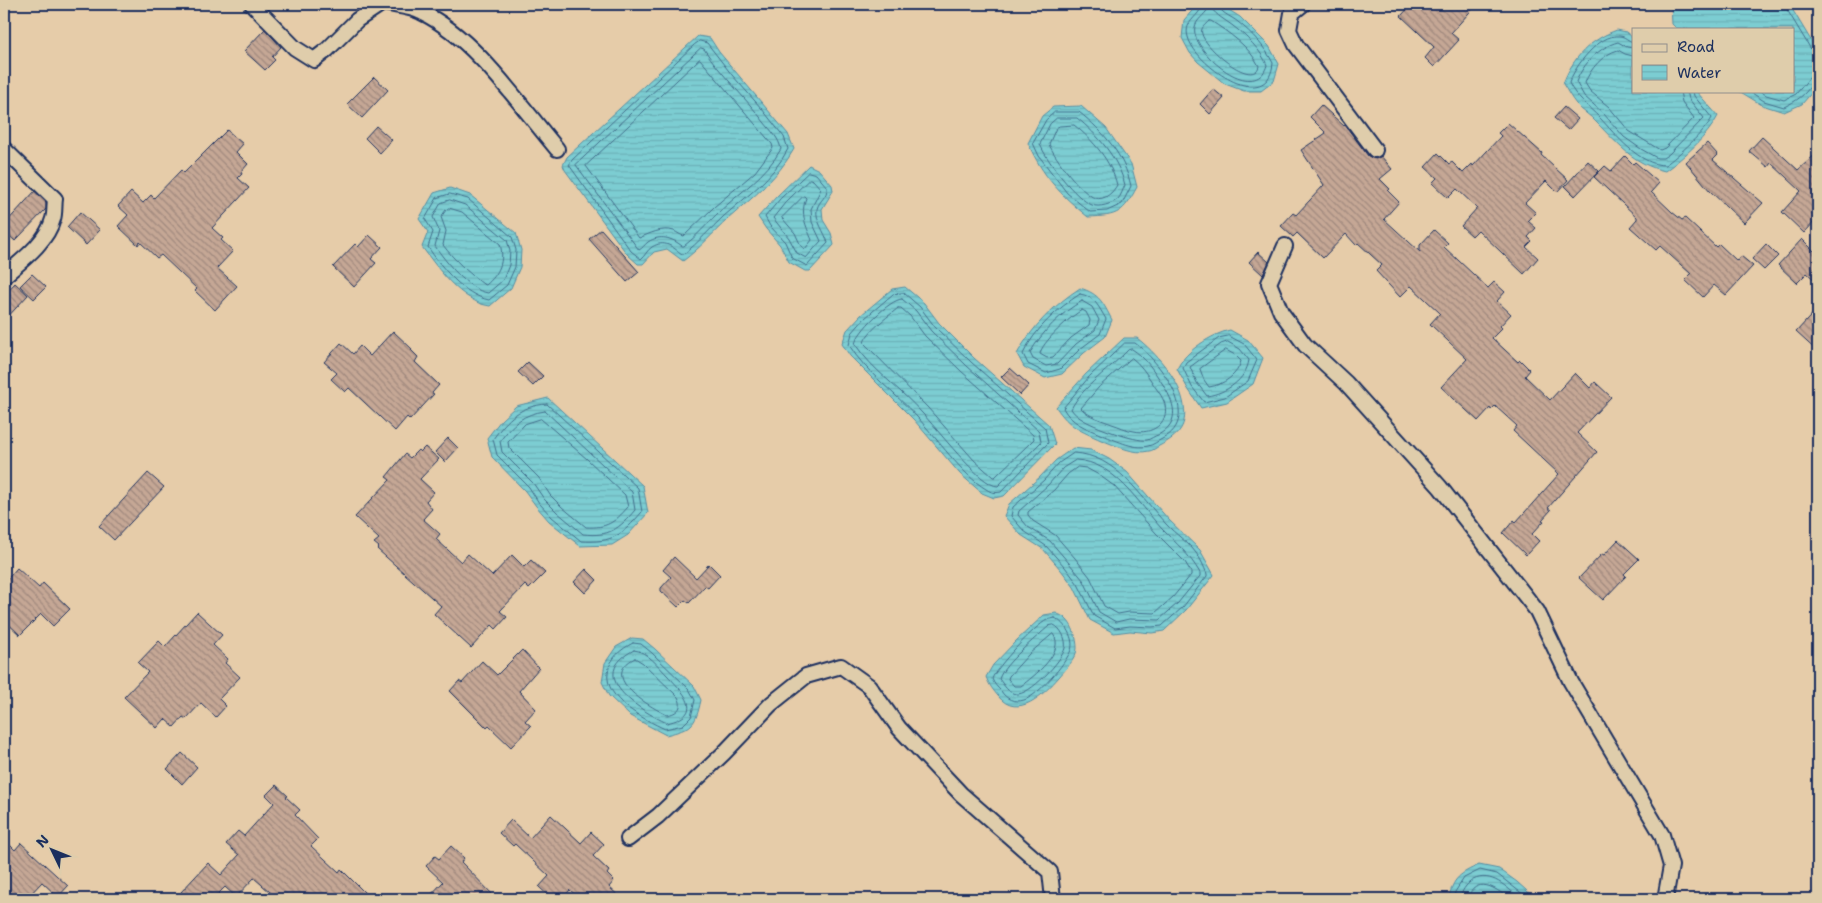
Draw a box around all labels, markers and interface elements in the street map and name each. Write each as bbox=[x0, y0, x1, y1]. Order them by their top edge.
legend bbox=[1632, 28, 1794, 92]
text: Road bbox=[1677, 37, 1715, 57]
text: Water bbox=[1677, 63, 1721, 83]
north arrow bbox=[28, 826, 78, 876]
text: N bbox=[32, 831, 53, 851]

